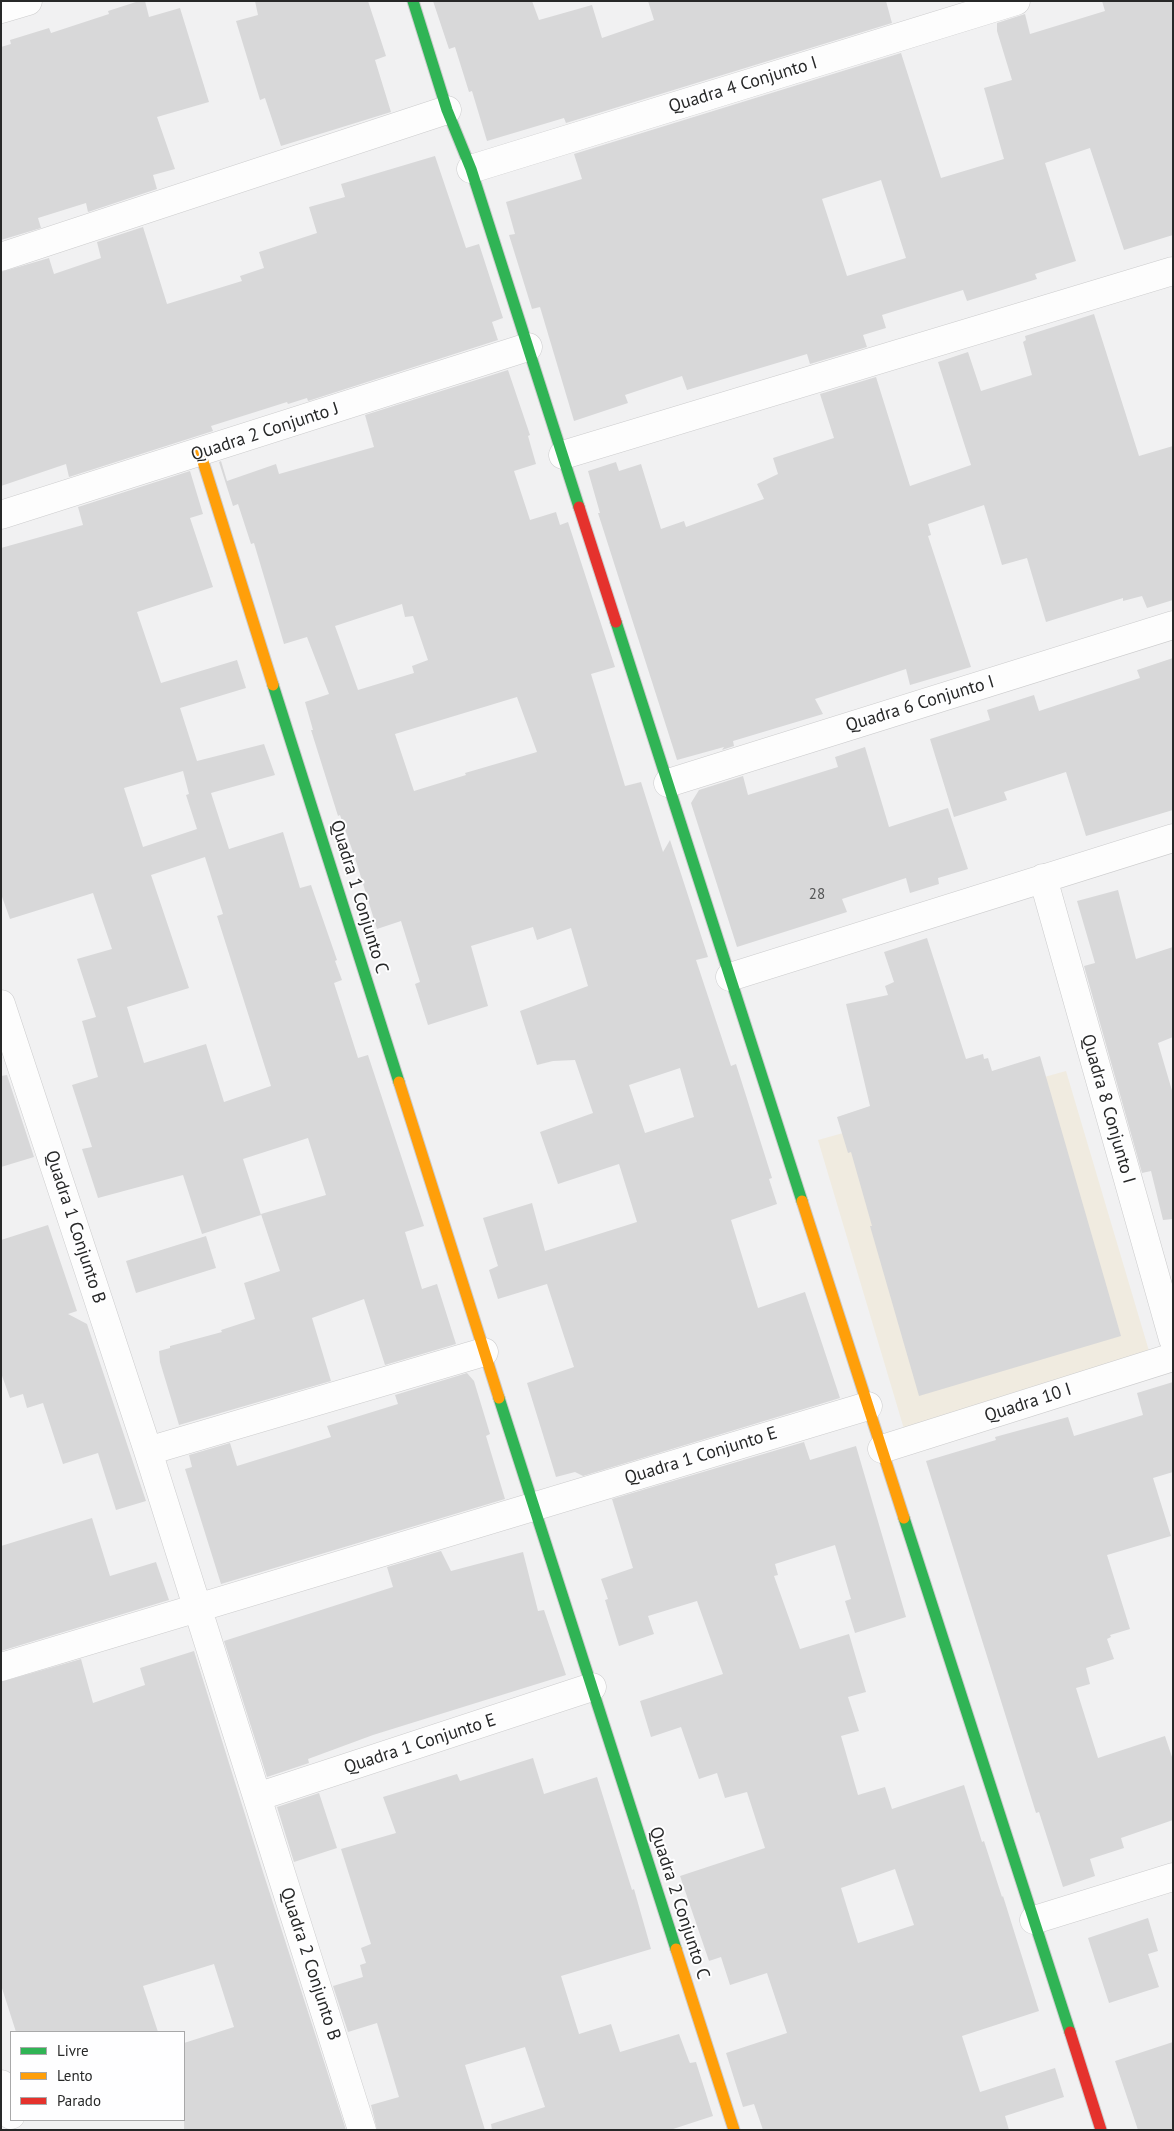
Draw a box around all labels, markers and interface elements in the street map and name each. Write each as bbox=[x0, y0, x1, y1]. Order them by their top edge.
street label: Quadra 4 Conjunto I bbox=[666, 52, 820, 118]
street label: Quadra 2 Conjunto J bbox=[188, 398, 342, 466]
street label: Quadra 6 Conjunto I bbox=[843, 671, 997, 737]
street label: Quadra 1 Conjunto C bbox=[325, 818, 393, 976]
house number: 28 bbox=[809, 886, 825, 904]
street label: Quadra 8 Conjunto I bbox=[1076, 1032, 1140, 1186]
street label: Quadra 1 Conjunto B bbox=[40, 1148, 110, 1306]
street label: Quadra 10 I bbox=[982, 1379, 1074, 1427]
street label: Quadra 1 Conjunto E bbox=[622, 1422, 780, 1490]
street label: Quadra 1 Conjunto E bbox=[341, 1709, 499, 1779]
street label: Quadra 2 Conjunto C bbox=[644, 1824, 714, 1982]
street label: Quadra 2 Conjunto B bbox=[275, 1885, 345, 2043]
legend bbox=[10, 2031, 185, 2121]
text: Livre bbox=[57, 2041, 89, 2060]
text: Lento bbox=[57, 2066, 93, 2085]
text: Parado bbox=[57, 2091, 101, 2110]

